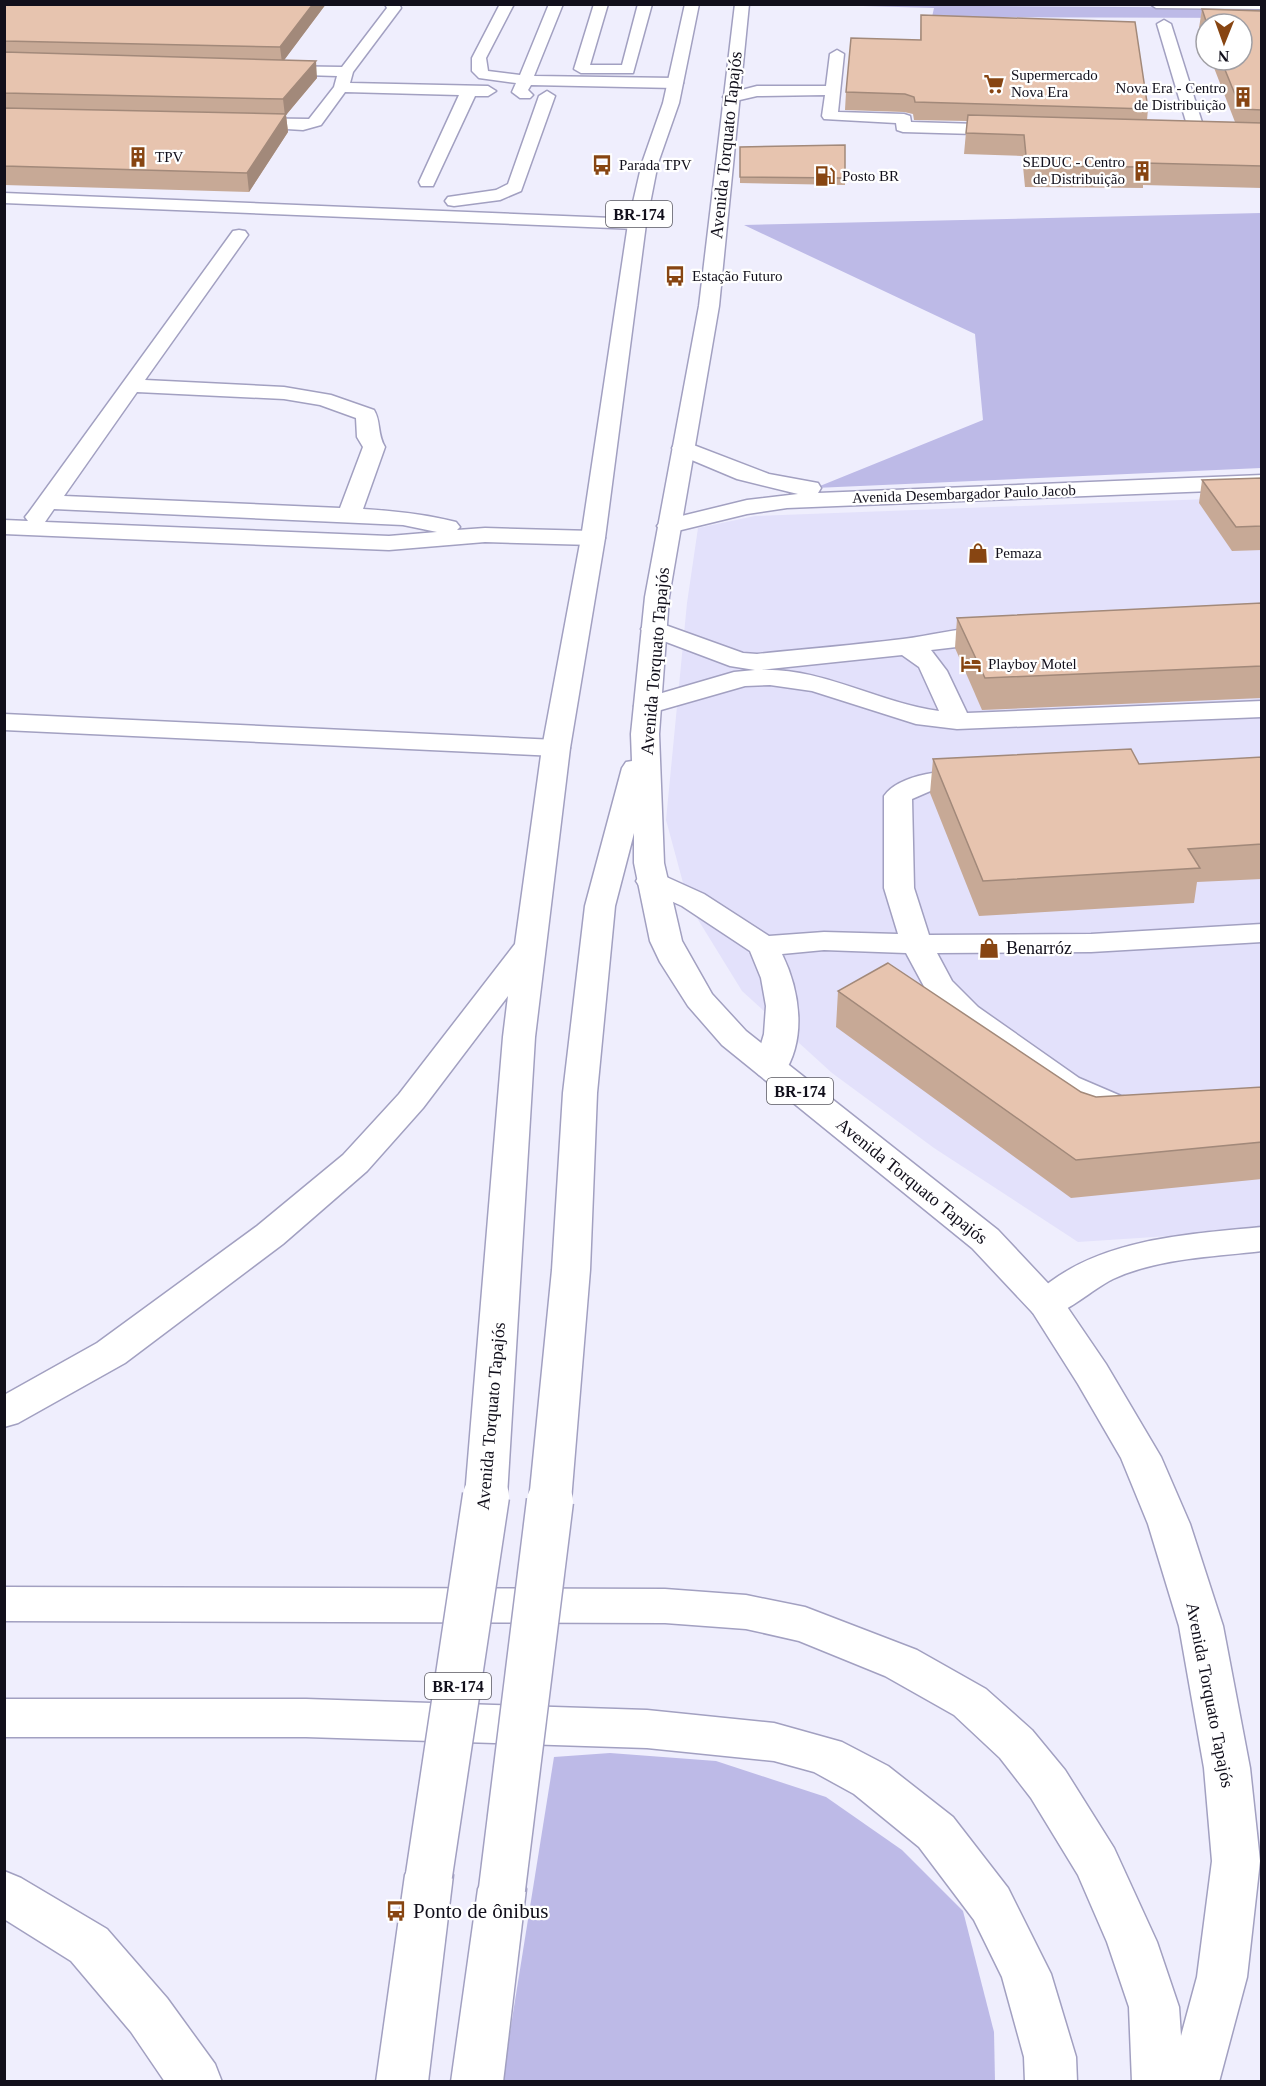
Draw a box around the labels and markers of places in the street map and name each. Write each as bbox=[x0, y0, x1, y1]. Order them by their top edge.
place label: Supermercado Nova Era bbox=[1011, 67, 1098, 100]
supermarket icon: Supermercado Nova Era bbox=[982, 72, 1006, 96]
place label: Nova Era - Centro de Distribuição bbox=[1116, 80, 1226, 113]
building icon: Nova Era - Centro de Distribuição bbox=[1231, 85, 1255, 109]
building icon: TPV bbox=[126, 145, 150, 169]
place label: TPV bbox=[155, 149, 184, 165]
bus stop icon: Parada TPV bbox=[590, 153, 614, 177]
place label: SEDUC - Centro de Distribuição bbox=[1023, 154, 1125, 187]
place label: Parada TPV bbox=[619, 157, 692, 173]
building icon: SEDUC - Centro de Distribuição bbox=[1130, 159, 1154, 183]
fuel station icon: Posto BR bbox=[813, 164, 837, 188]
place label: Posto BR bbox=[842, 168, 899, 184]
bus stop icon: Estação Futuro bbox=[663, 264, 687, 288]
place label: Estação Futuro bbox=[692, 268, 782, 284]
shop icon: Pemaza bbox=[966, 541, 990, 565]
place label: Pemaza bbox=[995, 545, 1042, 561]
hotel icon: Playboy Motel bbox=[959, 652, 983, 676]
place label: Playboy Motel bbox=[988, 656, 1077, 672]
shop icon: Benarróz bbox=[977, 936, 1001, 960]
place label: Benarróz bbox=[1006, 938, 1072, 958]
bus stop icon: Ponto de ônibus bbox=[384, 1899, 408, 1923]
place label: Ponto de ônibus bbox=[413, 1899, 548, 1923]

